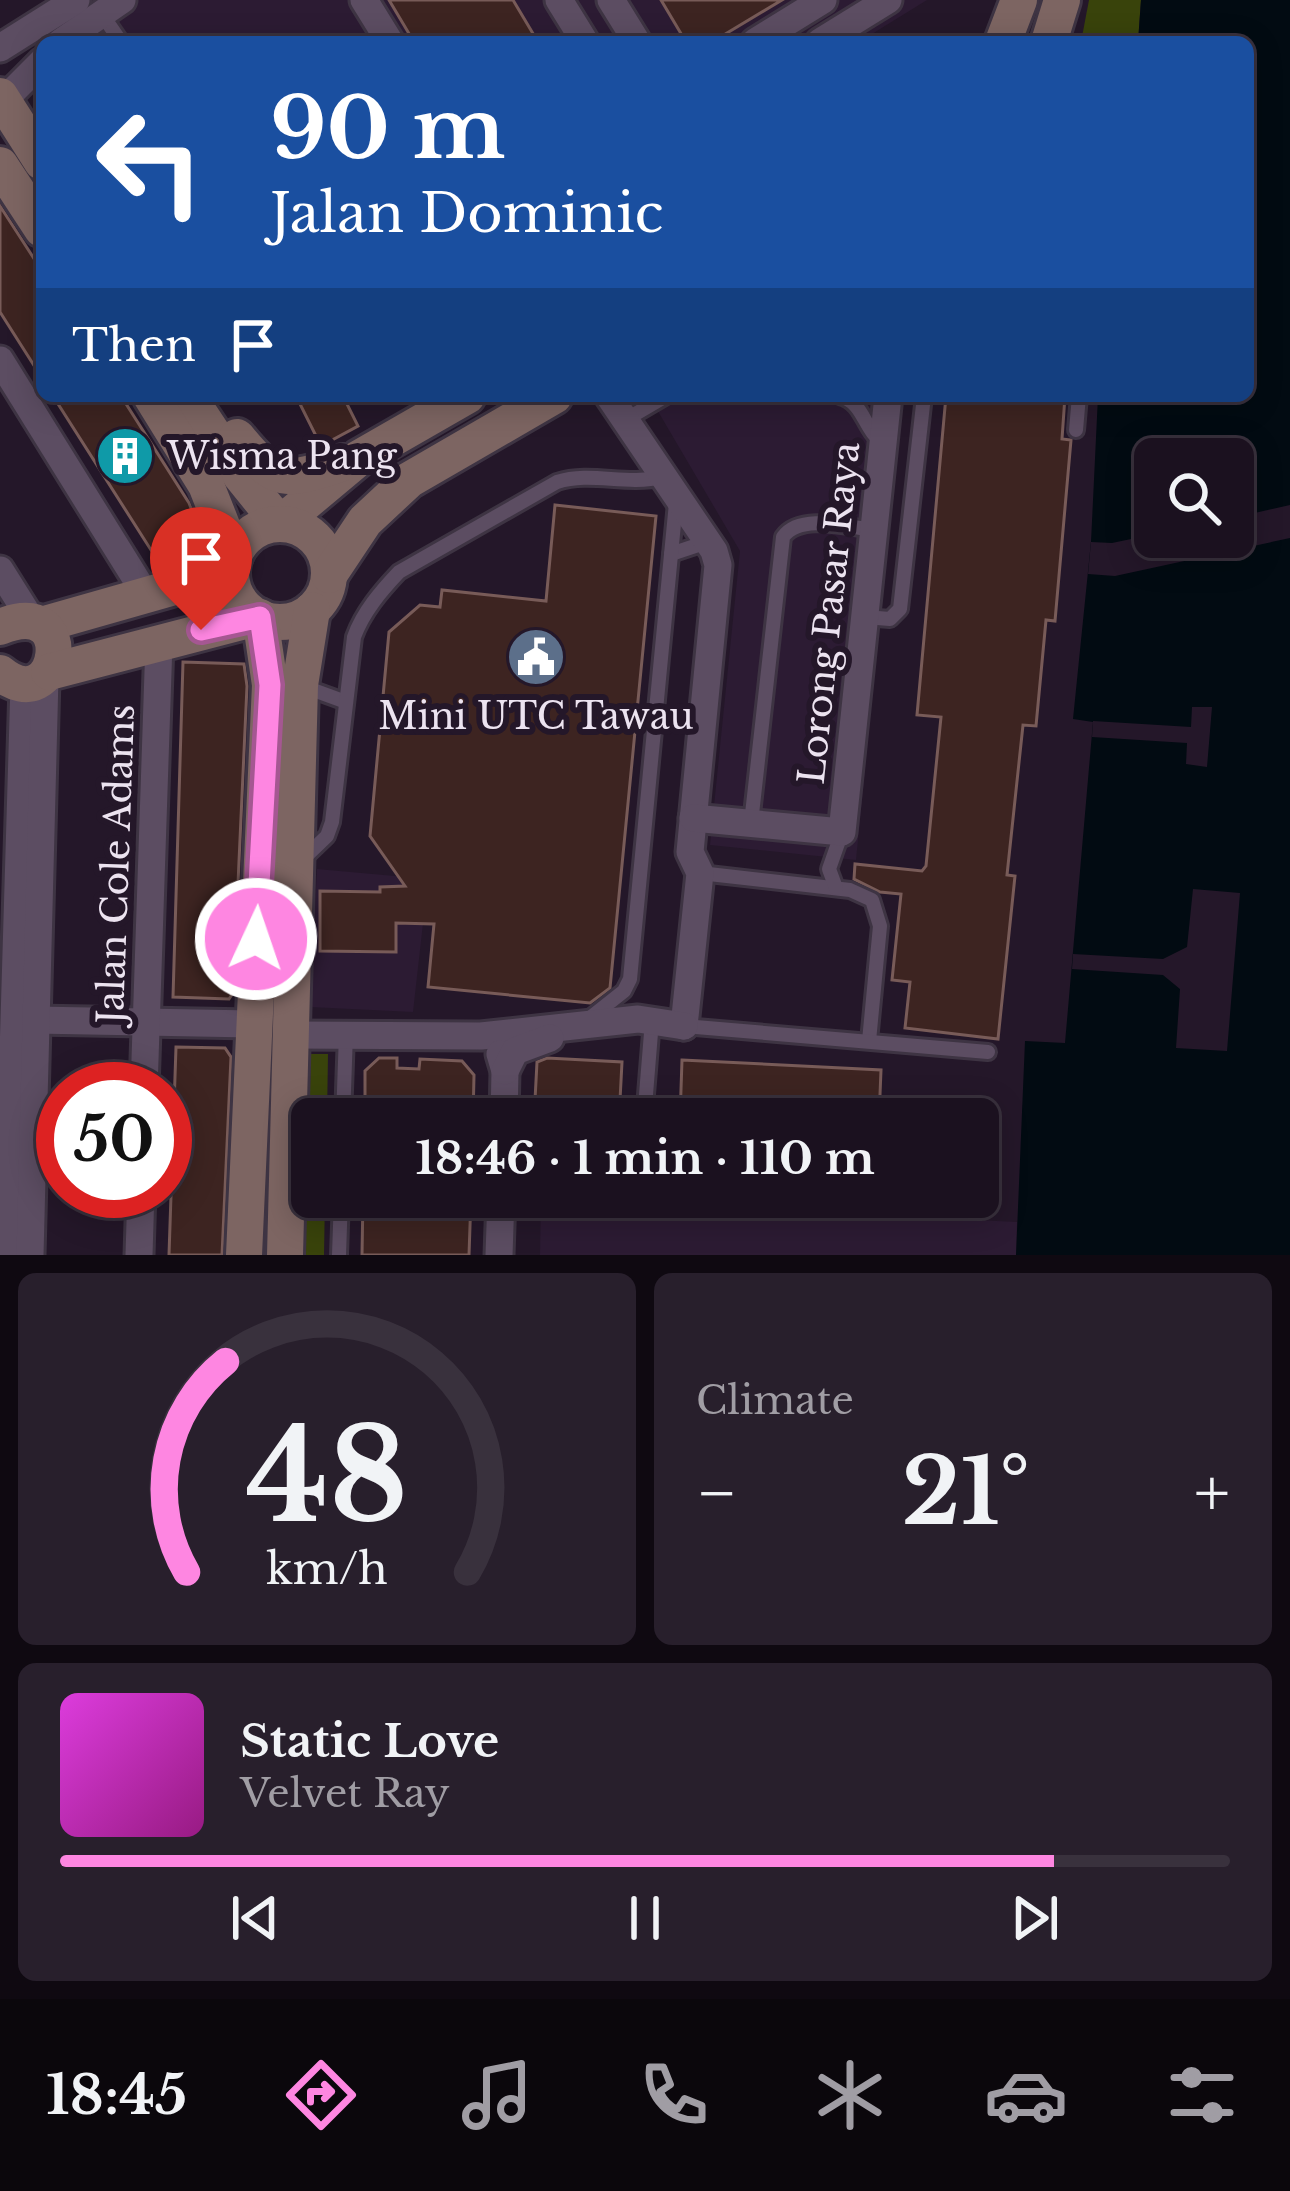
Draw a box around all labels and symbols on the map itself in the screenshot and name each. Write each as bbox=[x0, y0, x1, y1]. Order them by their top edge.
building icon: Wisma Pang bbox=[94, 425, 156, 487]
place label: Wisma Pang bbox=[166, 434, 397, 479]
street label: Lorong Pasar Raya bbox=[789, 440, 869, 786]
pin bbox=[150, 507, 252, 630]
public building icon: Mini UTC Tawau bbox=[505, 626, 567, 688]
place label: Mini UTC Tawau bbox=[378, 694, 694, 739]
street label: Jalan Cole Adams bbox=[88, 703, 144, 1029]
position arrow bbox=[193, 876, 319, 1002]
speed limit sign: 50 bbox=[36, 1062, 192, 1218]

